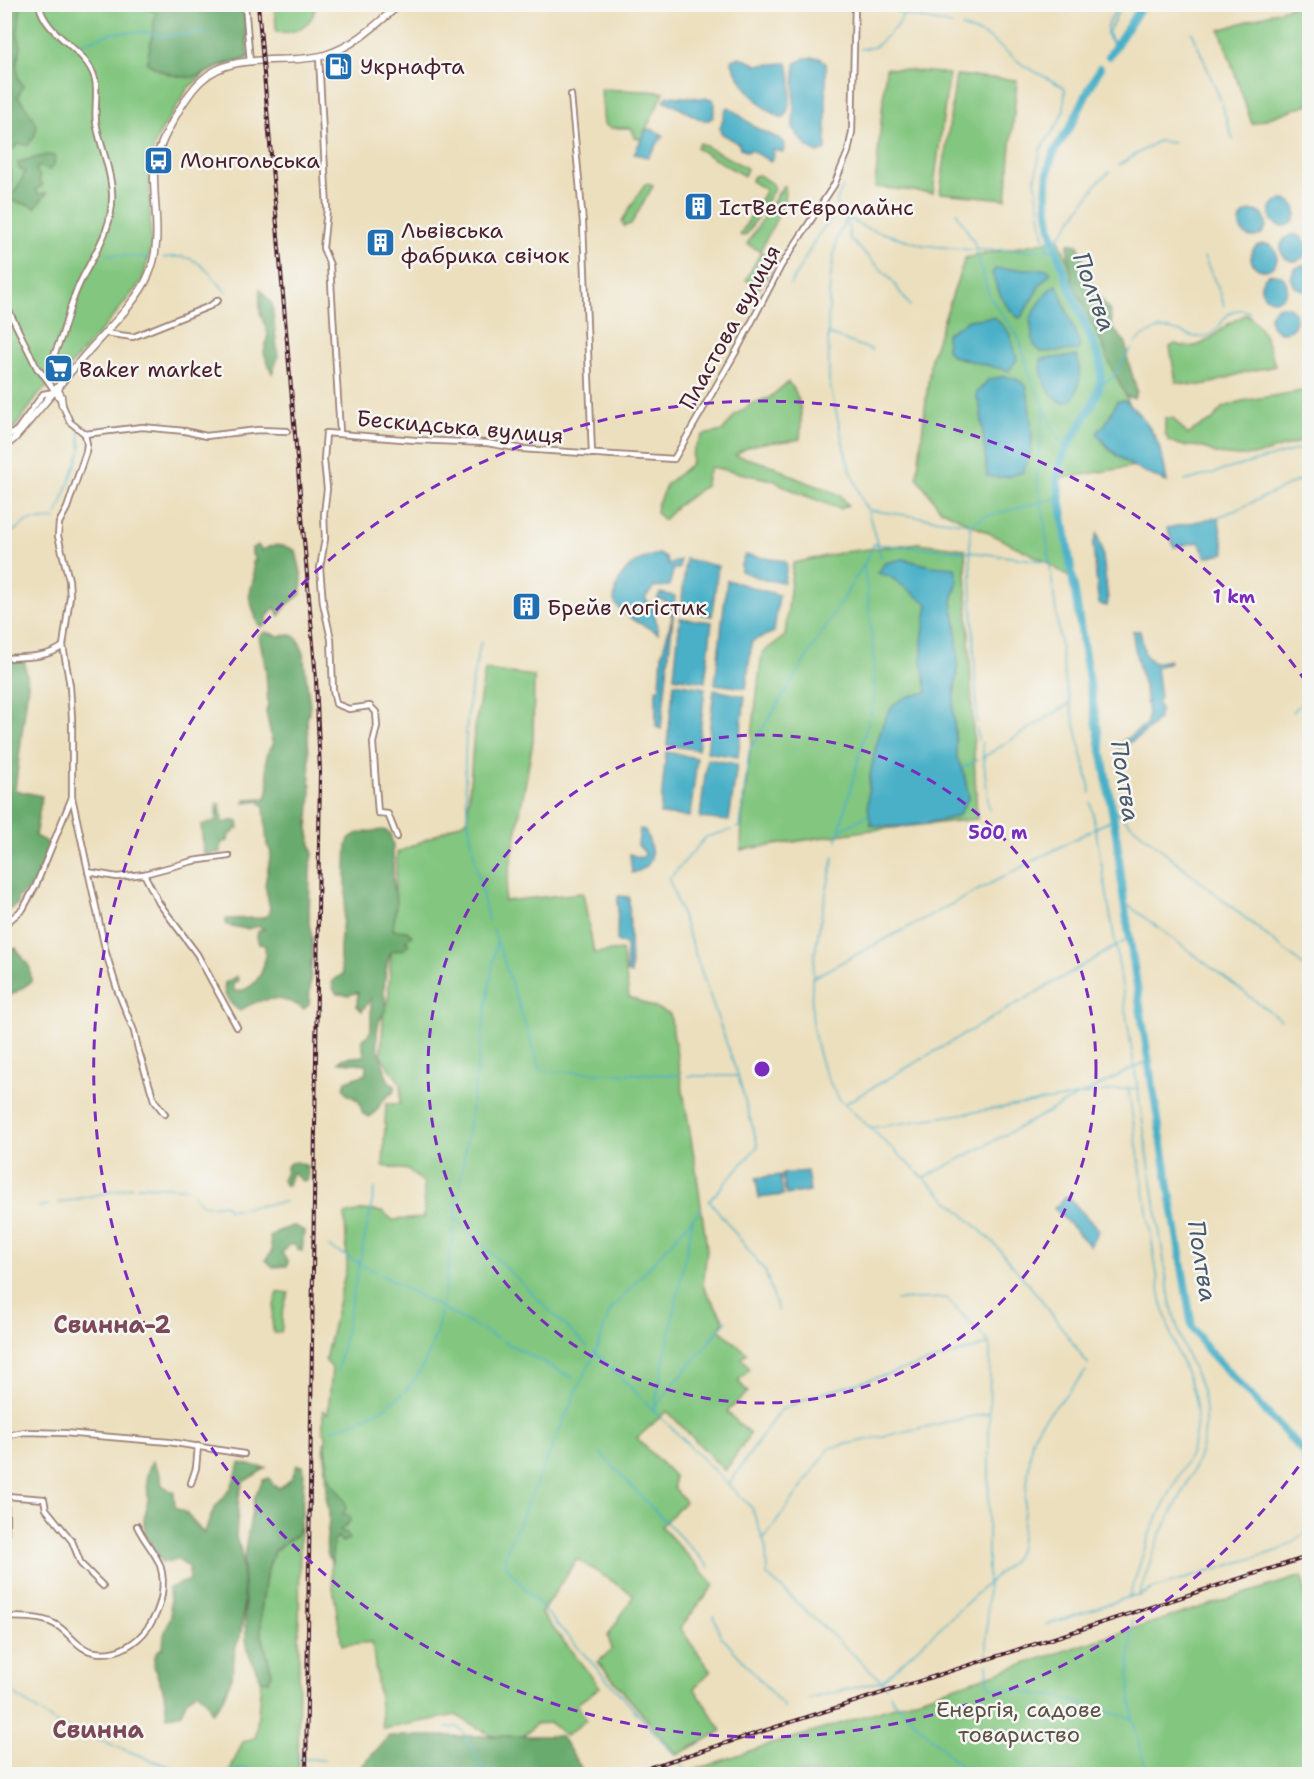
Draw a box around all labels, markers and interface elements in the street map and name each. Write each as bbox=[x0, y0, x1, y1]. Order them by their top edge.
fuel station icon: Укрнафта bbox=[323, 50, 355, 82]
place label: Укрнафта bbox=[360, 52, 465, 81]
bus stop icon: Монгольська bbox=[143, 144, 175, 176]
place label: Монгольська bbox=[180, 146, 320, 175]
building icon: ІстВестЄвролайнс bbox=[682, 191, 714, 223]
place label: ІстВестЄвролайнс bbox=[719, 193, 914, 222]
place label: Львівська фабрика свічок bbox=[401, 216, 570, 270]
building icon: Львівська фабрика свічок bbox=[364, 227, 396, 259]
street label: Пластова вулиця bbox=[673, 239, 787, 415]
water label: Полтва bbox=[1065, 248, 1123, 336]
supermarket icon: Baker market bbox=[42, 353, 74, 385]
place label: Baker market bbox=[79, 355, 223, 384]
street label: Бескидська вулиця bbox=[355, 404, 565, 450]
text: 1 km bbox=[1213, 585, 1256, 609]
building icon: Брейв логістик bbox=[510, 591, 542, 623]
place label: Брейв логістик bbox=[547, 593, 707, 622]
water label: Полтва bbox=[1103, 738, 1147, 824]
text: 500 m bbox=[969, 821, 1028, 845]
centre of rings bbox=[752, 1059, 772, 1079]
water label: Полтва bbox=[1180, 1218, 1224, 1304]
district label: Свинна-2 bbox=[53, 1309, 171, 1341]
park label: Енергія, садове товариство bbox=[936, 1695, 1102, 1749]
district label: Свинна bbox=[52, 1714, 144, 1746]

